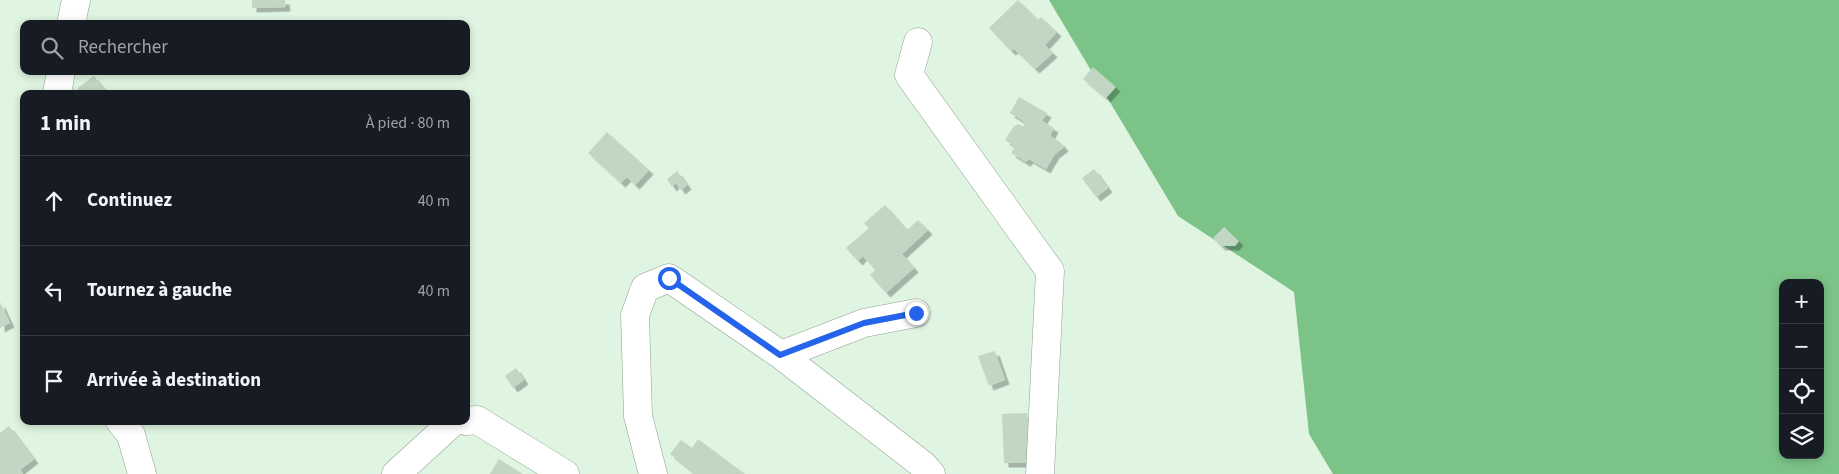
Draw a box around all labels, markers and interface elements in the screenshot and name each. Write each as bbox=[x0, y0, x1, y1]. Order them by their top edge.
search box bbox=[20, 20, 470, 75]
icon: search bbox=[38, 34, 66, 62]
text: Rechercher bbox=[78, 34, 168, 61]
text: 1 min bbox=[40, 108, 91, 138]
text: À pied · 80 m bbox=[366, 112, 450, 134]
icon: ahead bbox=[40, 187, 68, 215]
text: Continuez bbox=[87, 187, 172, 214]
text: 40 m bbox=[418, 190, 450, 212]
route start bbox=[658, 267, 681, 290]
icon: left bbox=[40, 277, 68, 305]
text: Tournez à gauche bbox=[87, 277, 232, 304]
map controls bbox=[1779, 279, 1824, 459]
button: + bbox=[1779, 279, 1824, 324]
text: 40 m bbox=[418, 280, 450, 302]
route end bbox=[905, 302, 928, 325]
button: − bbox=[1779, 324, 1824, 369]
icon: arrive bbox=[40, 367, 68, 395]
text: Arrivée à destination bbox=[87, 367, 261, 394]
button: locate bbox=[1779, 369, 1824, 414]
button: layers bbox=[1779, 414, 1824, 459]

